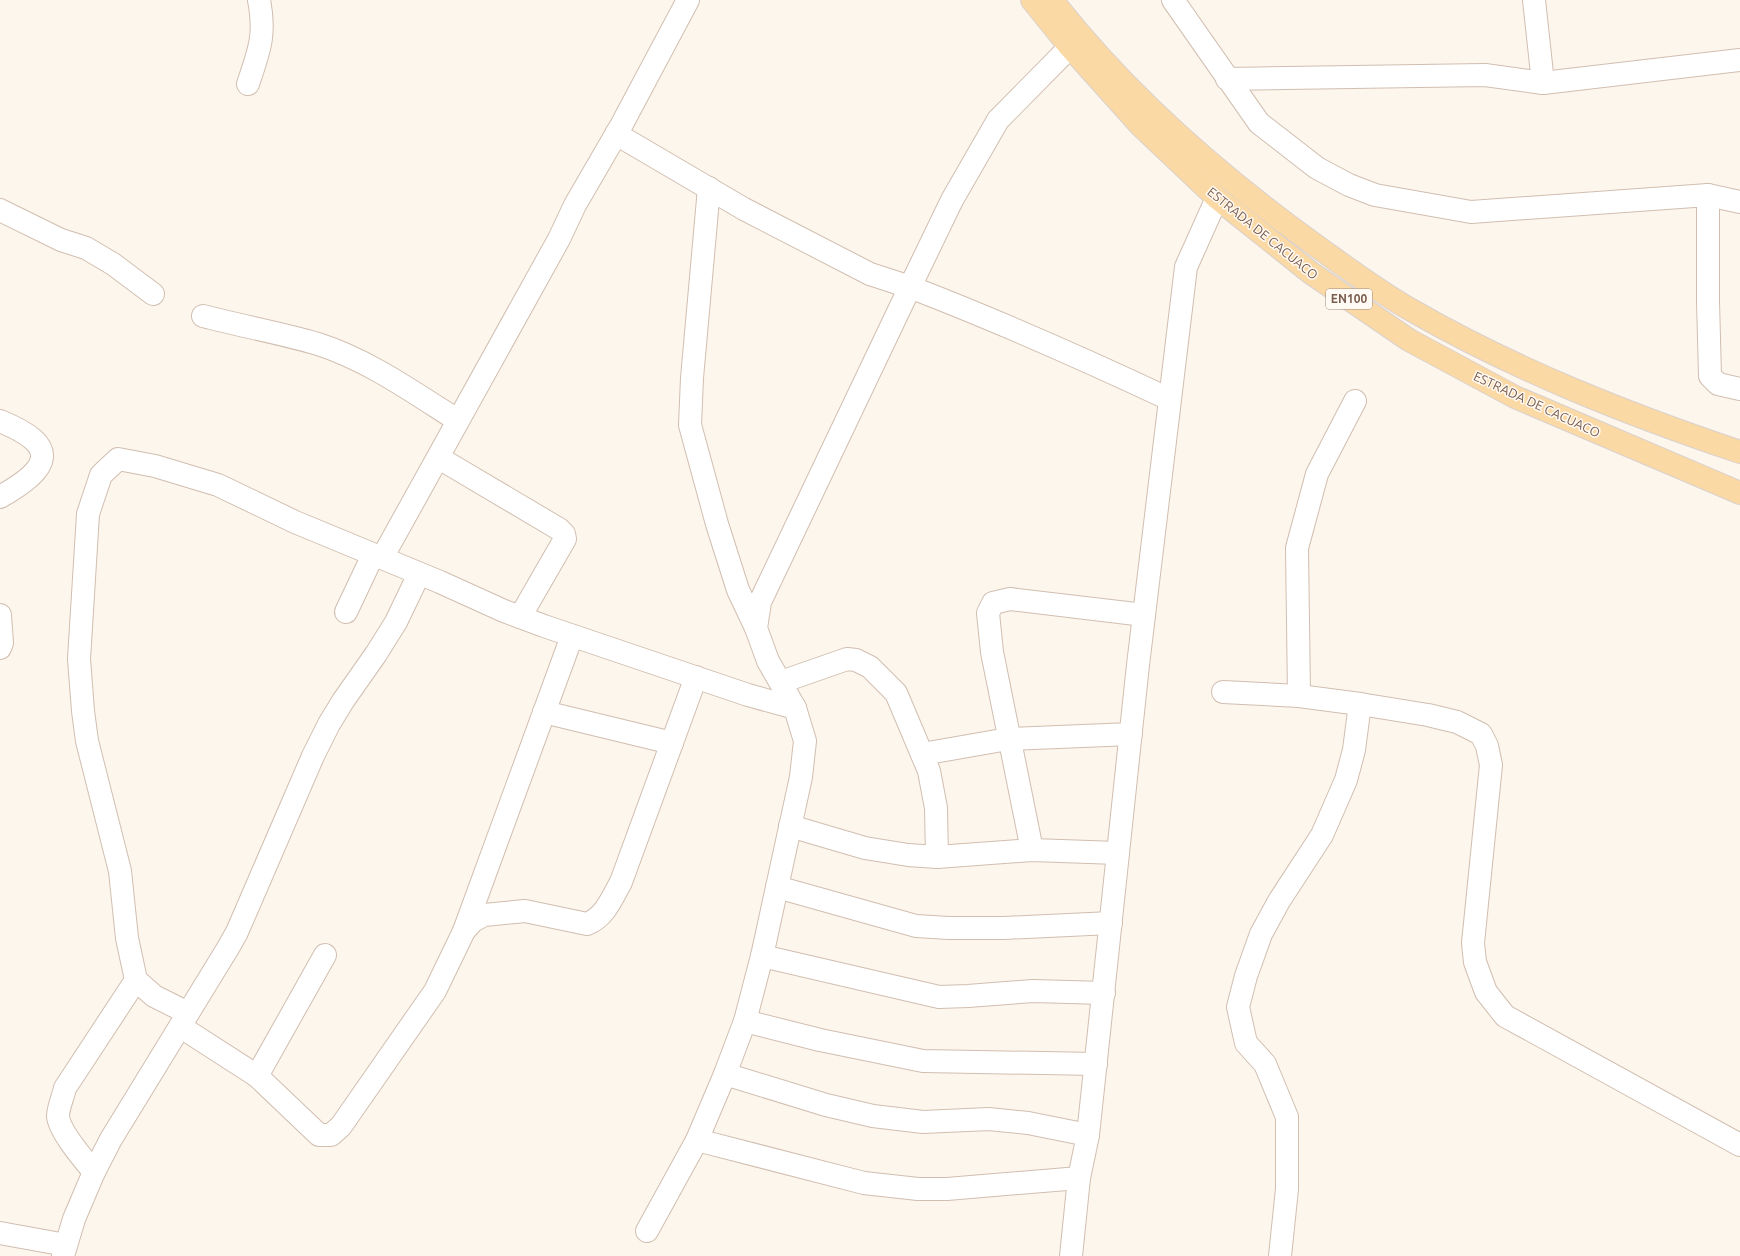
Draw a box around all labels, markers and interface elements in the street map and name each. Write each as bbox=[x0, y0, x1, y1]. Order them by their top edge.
street label: ESTRADA DE CACUACO bbox=[1205, 184, 1321, 282]
road number: EN100 bbox=[1326, 289, 1372, 309]
street label: ESTRADA DE CACUACO bbox=[1472, 369, 1602, 439]

